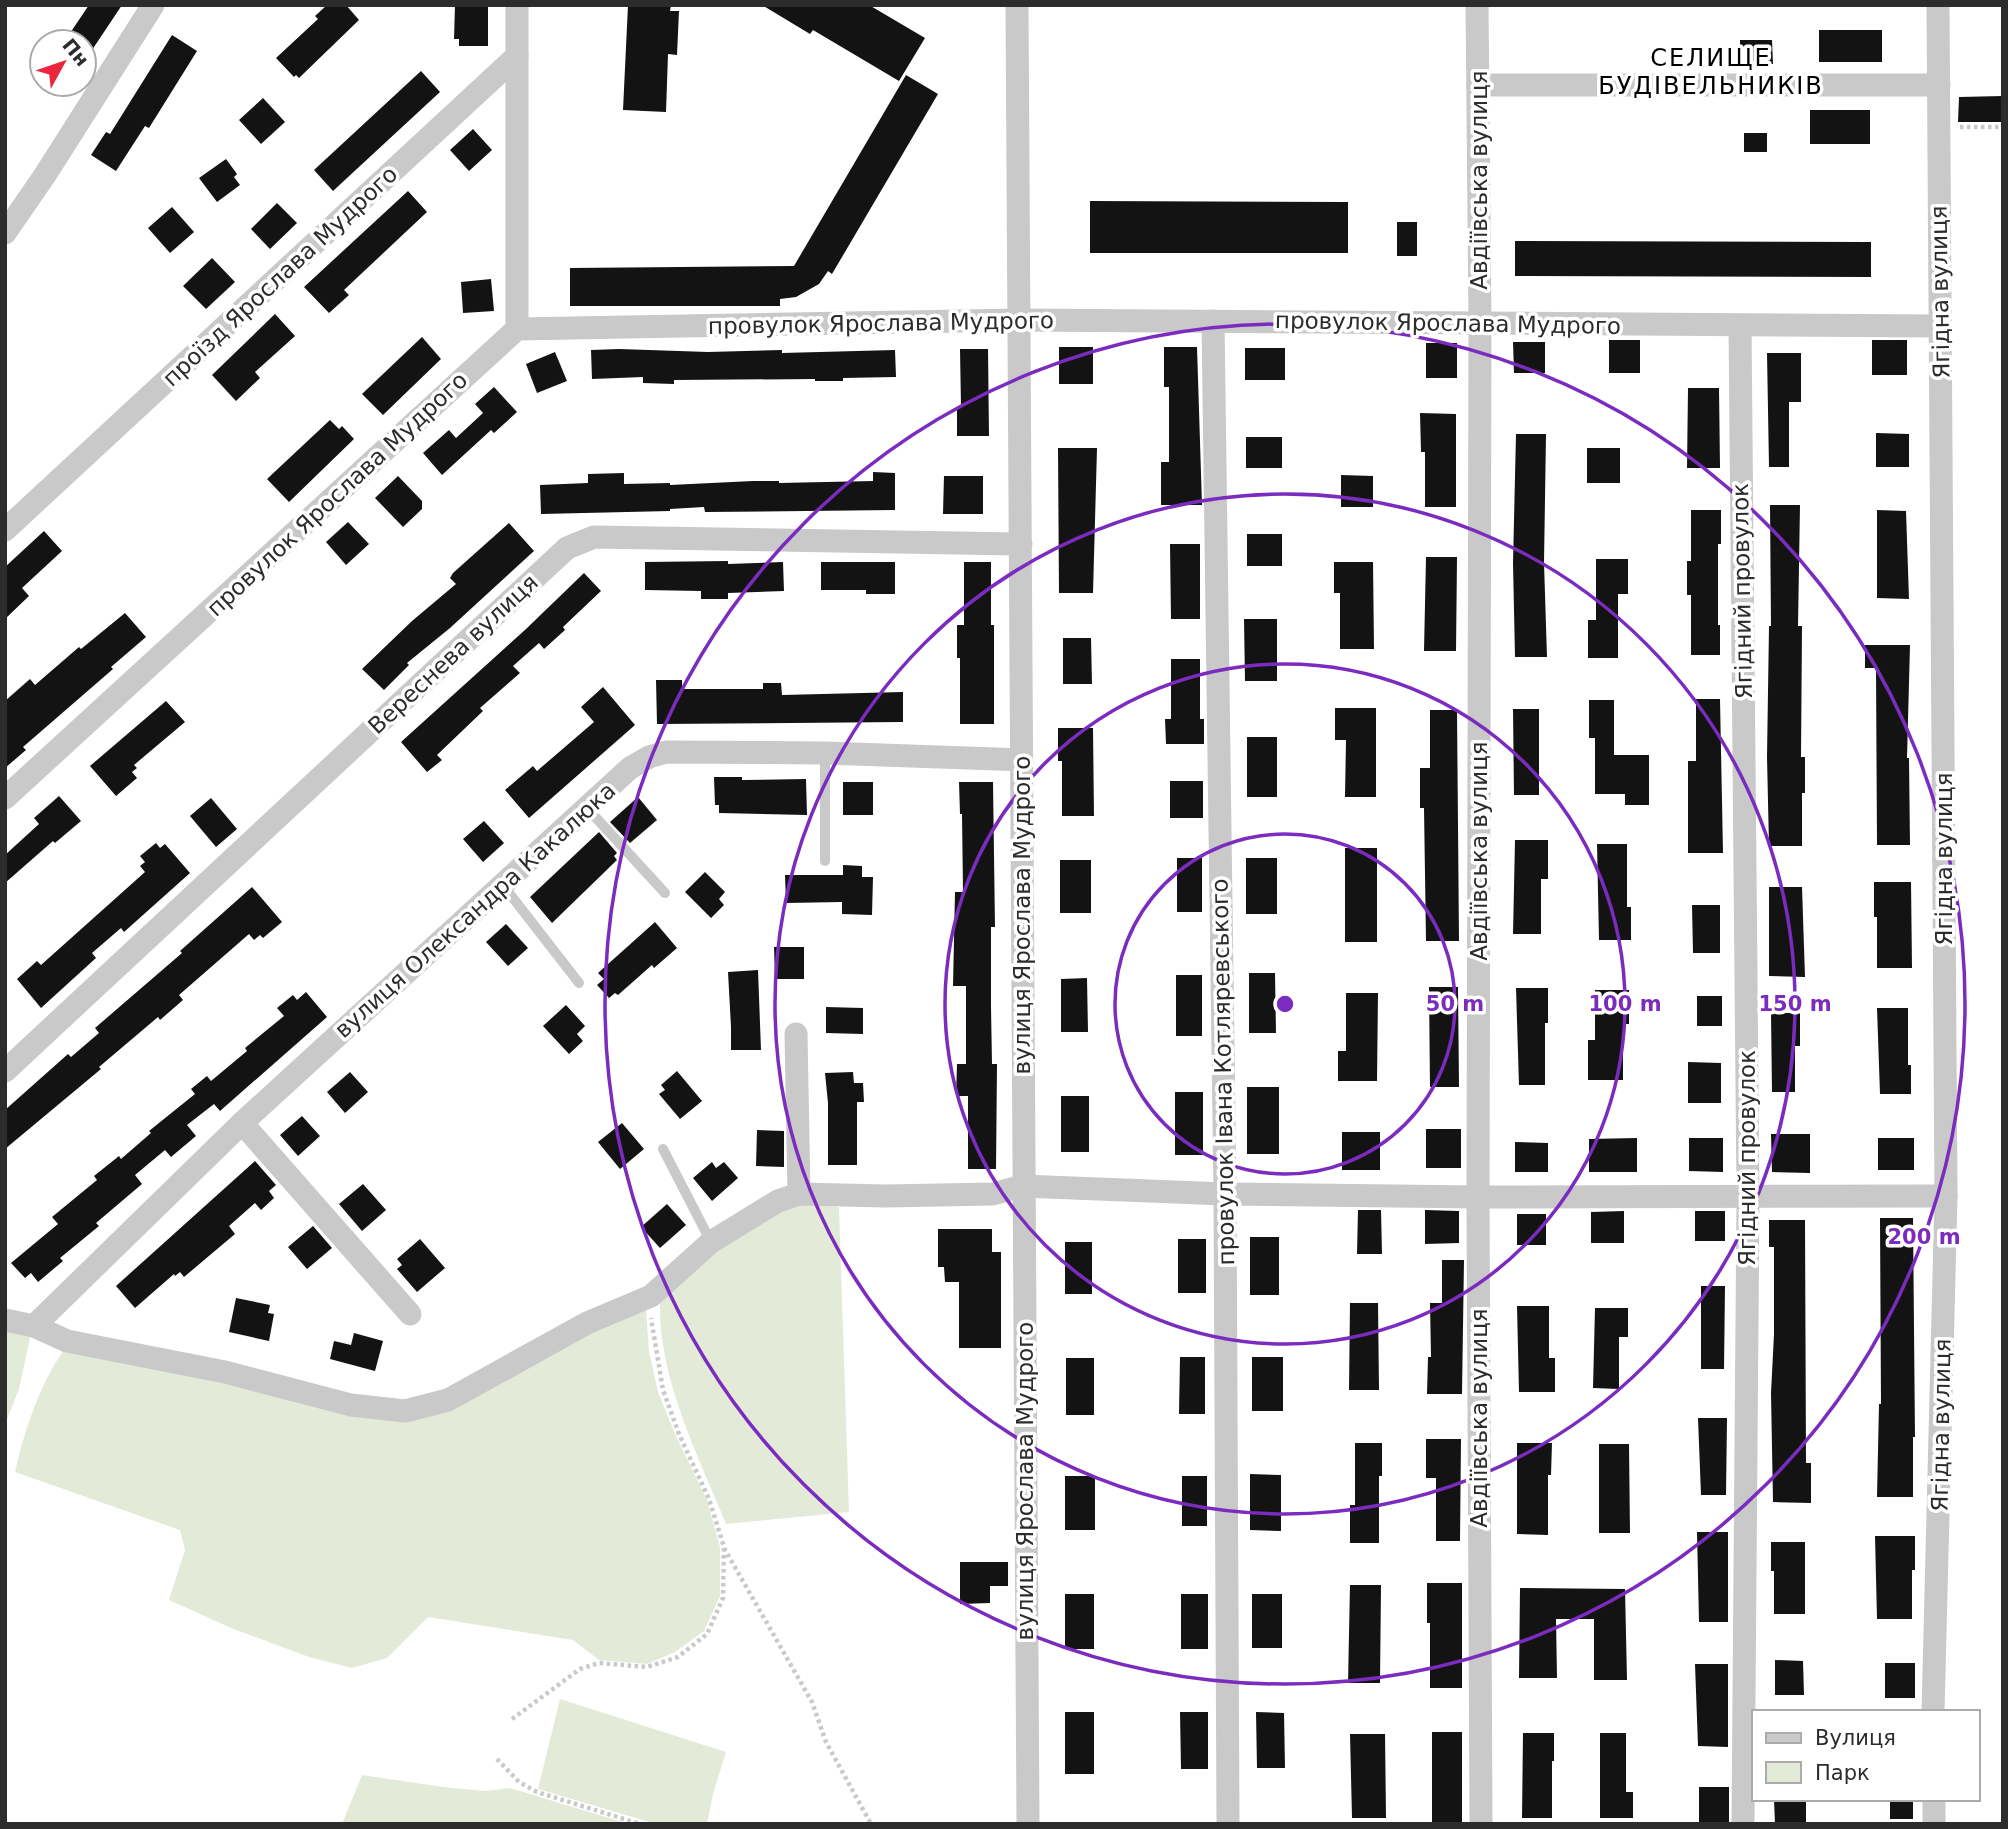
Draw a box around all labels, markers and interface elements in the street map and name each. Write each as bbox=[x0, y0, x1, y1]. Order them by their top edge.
north arrow bbox=[28, 28, 98, 98]
text: Пн bbox=[58, 34, 94, 70]
district label: СЕЛИЩЕ БУДІВЕЛЬНИКІВ bbox=[1598, 44, 1824, 100]
street label: Авдіївська вулиця bbox=[1466, 70, 1492, 290]
street label: проїзд Ярослава Мудрого bbox=[157, 161, 403, 391]
street label: Ягідна вулиця bbox=[1925, 205, 1955, 379]
street label: провулок Ярослава Мудрого bbox=[708, 307, 1054, 339]
street label: провулок Ярослава Мудрого bbox=[1275, 307, 1621, 339]
street label: провулок Ярослава Мудрого bbox=[202, 366, 472, 622]
street label: Ягідний провулок bbox=[1727, 483, 1757, 699]
street label: Вереснева вулиця bbox=[363, 569, 543, 739]
street label: Авдіївська вулиця bbox=[1466, 741, 1492, 961]
street label: вулиця Ярослава Мудрого bbox=[1009, 756, 1035, 1074]
street label: Ягідна вулиця bbox=[1931, 772, 1957, 946]
street label: вулиця Олександра Какалюка bbox=[329, 777, 621, 1043]
street label: провулок Івана Котляревського bbox=[1207, 878, 1239, 1266]
centre of rings bbox=[1273, 992, 1297, 1016]
text: 50 m bbox=[1426, 992, 1484, 1016]
text: 100 m bbox=[1588, 992, 1662, 1016]
text: 150 m bbox=[1758, 992, 1832, 1016]
street label: Ягідний провулок bbox=[1734, 1050, 1760, 1266]
text: 200 m bbox=[1887, 1225, 1961, 1249]
street label: Авдіївська вулиця bbox=[1466, 1308, 1492, 1528]
street label: вулиця Ярослава Мудрого bbox=[1012, 1322, 1038, 1640]
street label: Ягідна вулиця bbox=[1926, 1338, 1956, 1512]
legend bbox=[1752, 1710, 1980, 1801]
text: Вулиця bbox=[1815, 1726, 1896, 1750]
text: Парк bbox=[1815, 1761, 1870, 1785]

